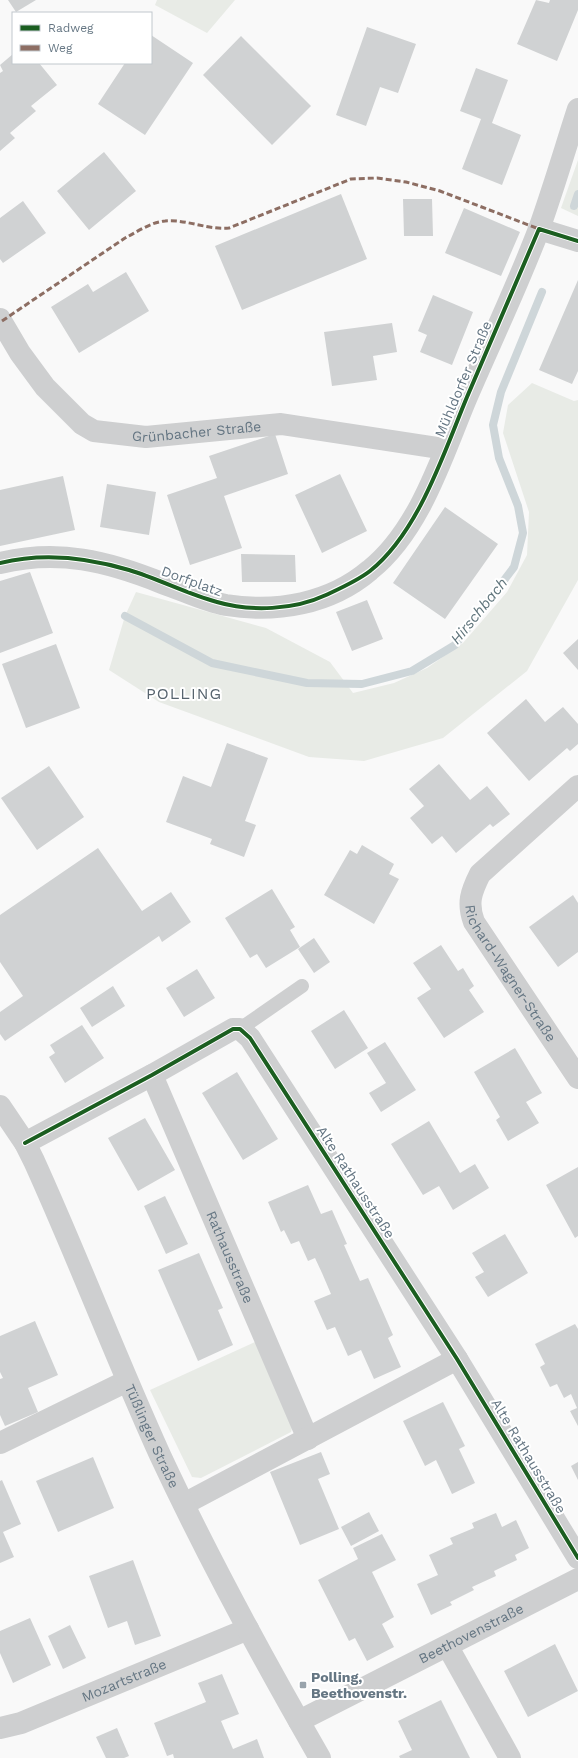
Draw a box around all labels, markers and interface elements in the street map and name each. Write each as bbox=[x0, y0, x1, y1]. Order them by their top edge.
legend bbox=[12, 12, 152, 64]
text: Radweg bbox=[48, 21, 94, 35]
text: Weg bbox=[48, 41, 73, 55]
street label: Mühldorfer Straße bbox=[431, 318, 495, 440]
street label: Grünbacher Straße bbox=[131, 418, 262, 445]
street label: Dorfplatz bbox=[159, 563, 225, 599]
water label: Hirschbach bbox=[447, 574, 511, 648]
district label: POLLING bbox=[146, 684, 222, 703]
street label: Richard-Wagner-Straße bbox=[462, 904, 559, 1045]
street label: Alte Rathausstraße bbox=[314, 1123, 398, 1241]
street label: Rathausstraße bbox=[203, 1208, 257, 1306]
street label: Tüßlinger Straße bbox=[122, 1382, 182, 1490]
street label: Alte Rathausstraße bbox=[488, 1396, 570, 1516]
street label: Beethovenstraße bbox=[416, 1600, 526, 1667]
street label: Mozartstraße bbox=[79, 1656, 169, 1705]
place label: Polling, Beethovenstr. bbox=[311, 1669, 407, 1701]
marker: Polling, Beethovenstr. bbox=[298, 1680, 308, 1690]

